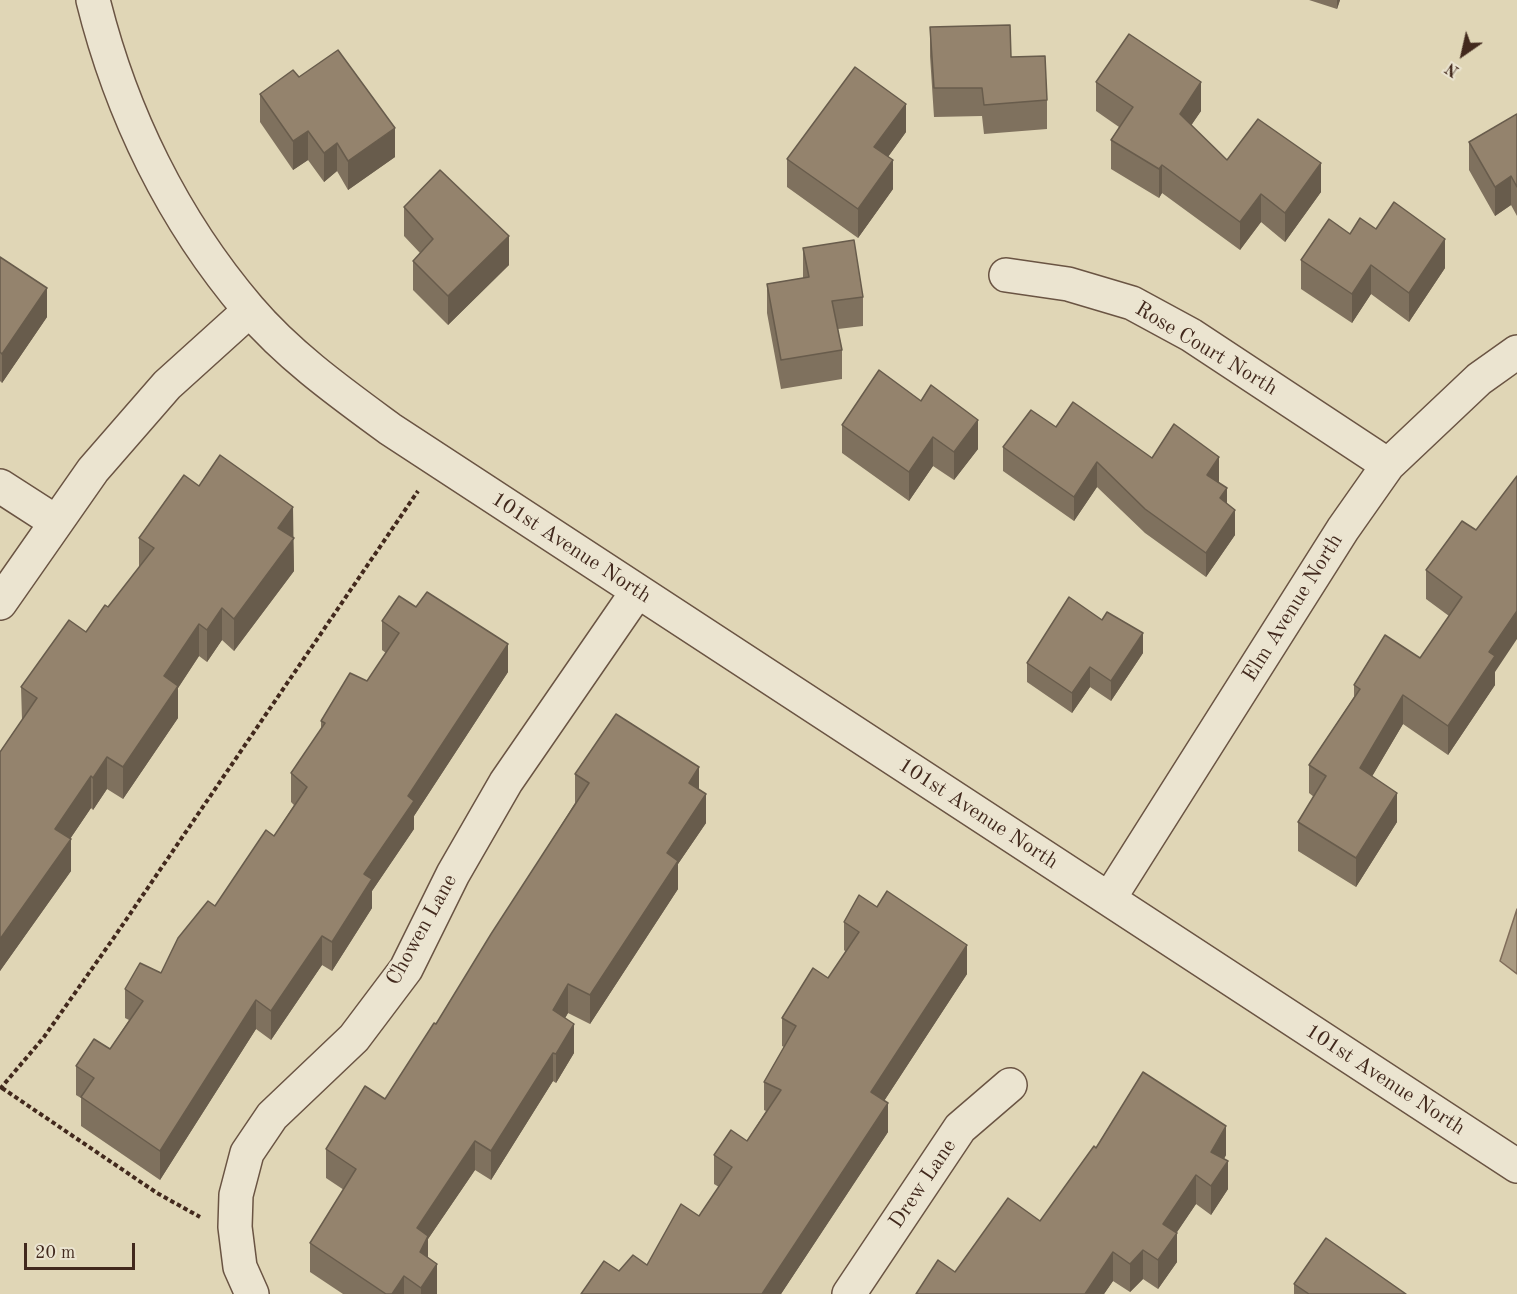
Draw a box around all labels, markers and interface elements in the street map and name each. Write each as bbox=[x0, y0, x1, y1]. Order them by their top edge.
north arrow bbox=[1433, 24, 1493, 84]
text: N bbox=[1443, 59, 1462, 79]
street label: Rose Court North bbox=[1130, 297, 1282, 401]
street label: 101st Avenue North bbox=[486, 487, 656, 609]
street label: Elm Avenue North bbox=[1237, 530, 1349, 686]
street label: 101st Avenue North bbox=[893, 753, 1063, 875]
street label: Chowen Lane bbox=[381, 870, 463, 990]
street label: 101st Avenue North bbox=[1300, 1019, 1470, 1141]
street label: Drew Lane bbox=[884, 1135, 962, 1233]
scale bar bbox=[27, 1231, 138, 1269]
text: 20 m bbox=[35, 1244, 75, 1262]

